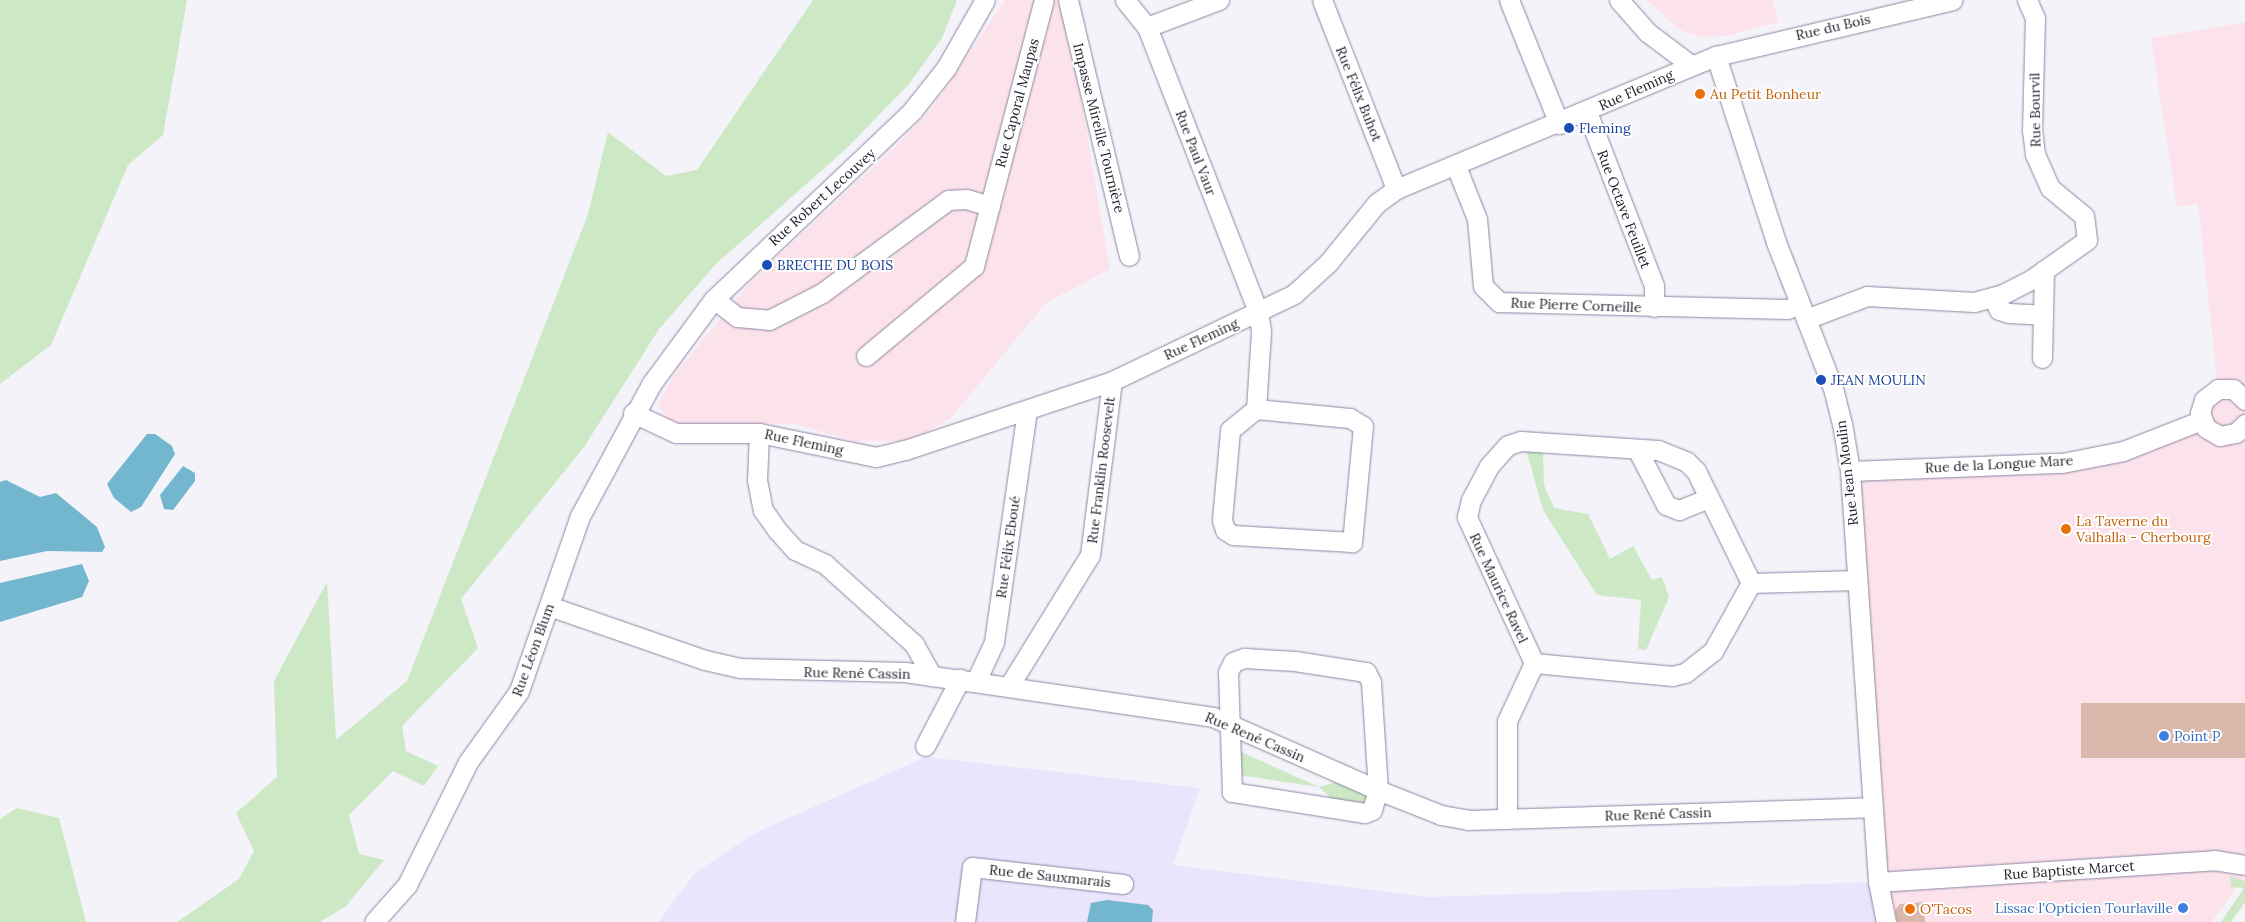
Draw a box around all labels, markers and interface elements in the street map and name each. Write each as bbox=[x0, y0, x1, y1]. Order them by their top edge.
street label: Rue du Bois bbox=[1794, 10, 1872, 44]
street label: Rue Caporal Maupas bbox=[992, 37, 1042, 169]
street label: Impasse Mireille Tournière bbox=[1070, 41, 1128, 215]
street label: Rue Félix Buhot bbox=[1332, 44, 1386, 144]
street label: Rue Fleming bbox=[1596, 66, 1676, 114]
street label: Rue Bourvil bbox=[2026, 73, 2044, 147]
place label: Au Petit Bonheur bbox=[1710, 86, 1821, 102]
marker: Au Petit Bonheur bbox=[1694, 88, 1706, 100]
street label: Rue Paul Vaur bbox=[1172, 108, 1220, 198]
place label: Fleming bbox=[1579, 120, 1631, 136]
marker: Fleming bbox=[1563, 122, 1575, 134]
street label: Rue Robert Lecouvey bbox=[765, 145, 879, 249]
street label: Rue Octave Feuillet bbox=[1594, 147, 1654, 271]
place label: BRECHE DU BOIS bbox=[777, 257, 893, 273]
marker: BRECHE DU BOIS bbox=[761, 259, 773, 271]
street label: Rue Pierre Corneille bbox=[1510, 294, 1642, 316]
street label: Rue Fleming bbox=[1161, 314, 1241, 364]
place label: JEAN MOULIN bbox=[1831, 372, 1926, 388]
marker: JEAN MOULIN bbox=[1815, 374, 1827, 386]
street label: Rue Franklin Roosevelt bbox=[1084, 396, 1118, 544]
street label: Rue Jean Moulin bbox=[1832, 419, 1862, 527]
street label: Rue Fleming bbox=[763, 425, 845, 459]
street label: Rue de la Longue Mare bbox=[1924, 452, 2074, 476]
street label: Rue Félix Eboué bbox=[992, 495, 1024, 599]
place label: La Taverne du Valhalla - Cherbourg bbox=[2076, 513, 2211, 546]
marker: La Taverne du Valhalla - Cherbourg bbox=[2060, 523, 2072, 535]
street label: Rue Maurice Ravel bbox=[1466, 530, 1532, 646]
street label: Rue Léon Blum bbox=[508, 601, 558, 699]
street label: Rue René Cassin bbox=[803, 664, 911, 682]
street label: Rue René Cassin bbox=[1203, 708, 1307, 766]
place label: Point P bbox=[2174, 728, 2220, 744]
marker: Point P bbox=[2158, 730, 2170, 742]
street label: Rue René Cassin bbox=[1604, 804, 1712, 824]
street label: Rue Baptiste Marcet bbox=[2003, 857, 2135, 883]
street label: Rue de Sauxmarais bbox=[988, 861, 1112, 891]
place label: Lissac l'Opticien Tourlaville bbox=[1995, 900, 2173, 916]
place label: O'Tacos bbox=[1920, 901, 1972, 917]
marker: Lissac l'Opticien Tourlaville bbox=[2177, 902, 2189, 914]
marker: O'Tacos bbox=[1904, 903, 1916, 915]

